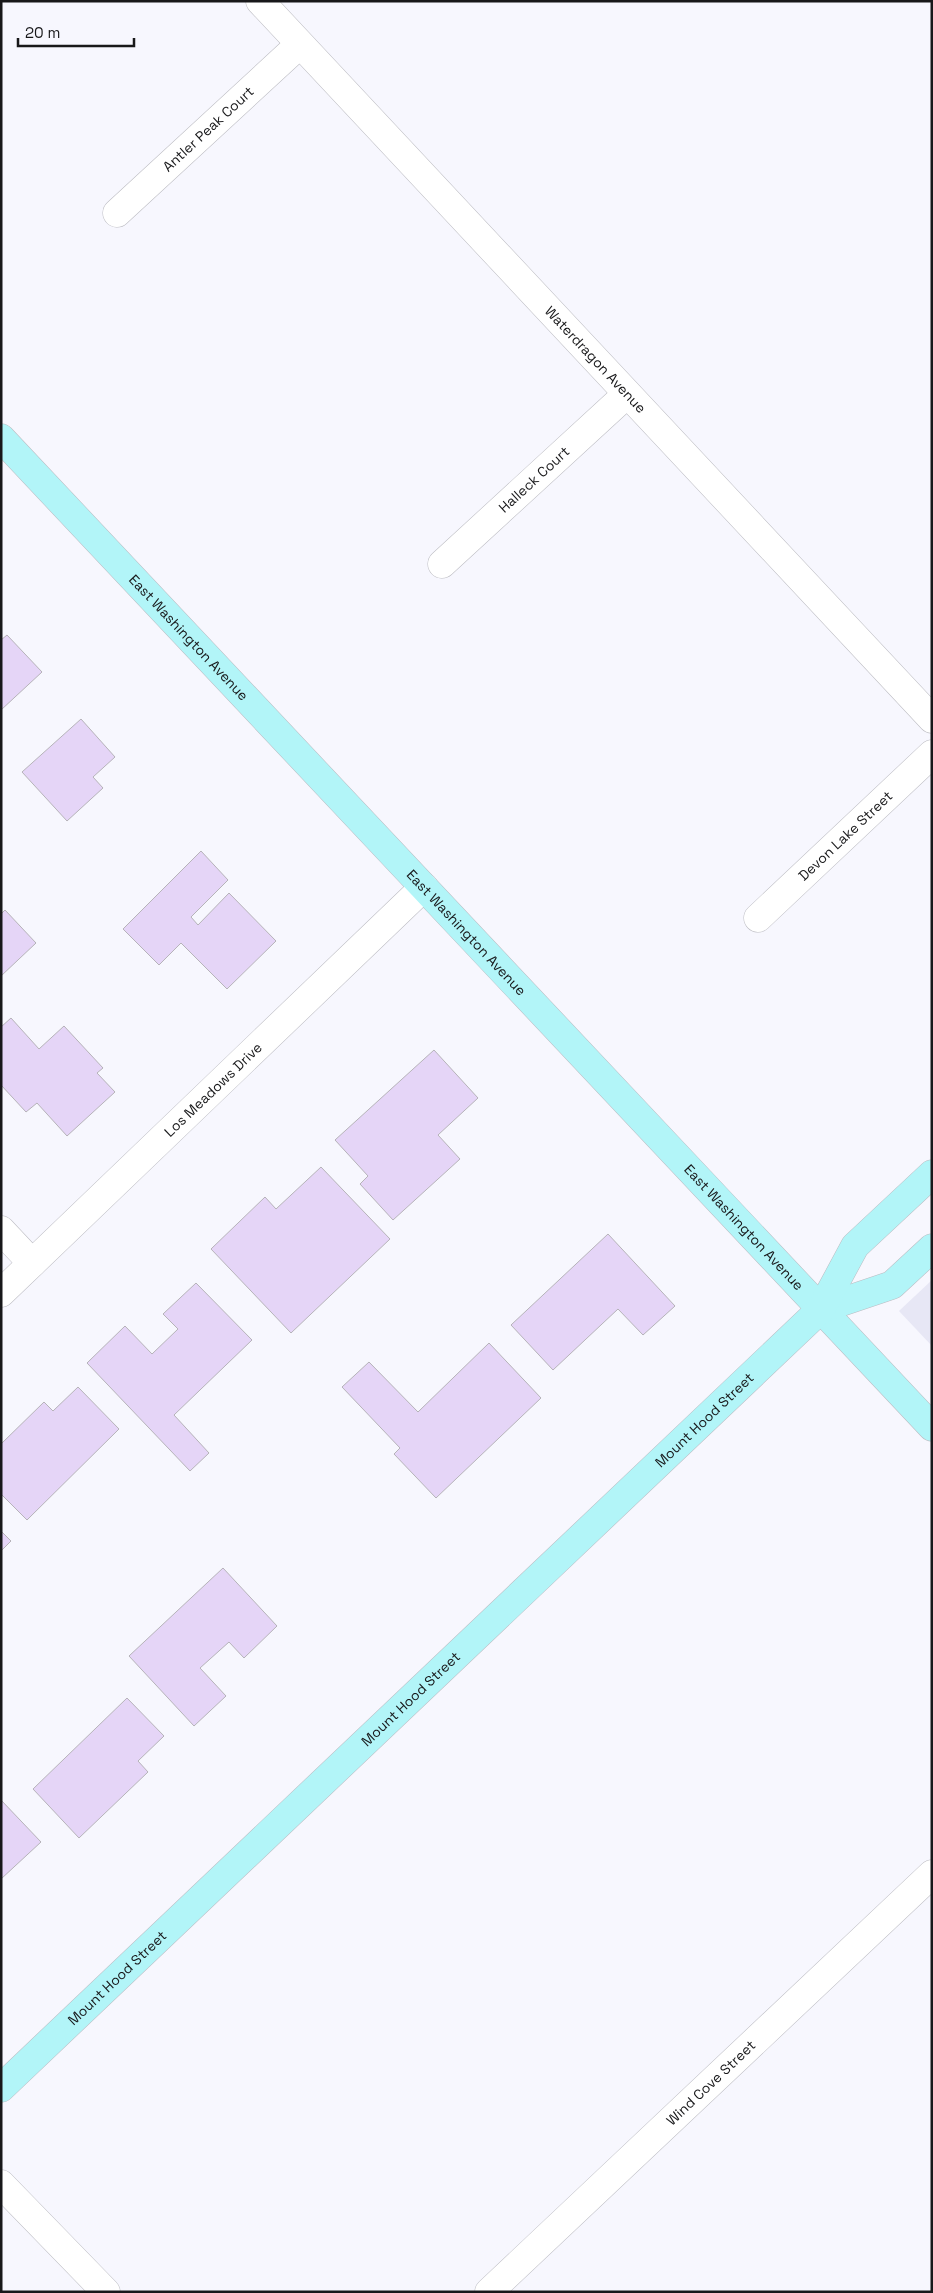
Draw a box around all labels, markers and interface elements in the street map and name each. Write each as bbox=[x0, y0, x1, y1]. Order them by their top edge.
scale bar bbox=[18, 15, 134, 47]
text: 20 m bbox=[25, 23, 60, 42]
street label: Antler Peak Court bbox=[159, 82, 258, 176]
street label: Waterdragon Avenue bbox=[541, 302, 650, 417]
street label: Halleck Court bbox=[495, 442, 573, 516]
street label: East Washington Avenue bbox=[125, 571, 252, 704]
street label: Devon Lake Street bbox=[794, 787, 896, 884]
street label: East Washington Avenue bbox=[403, 866, 530, 999]
street label: Los Meadows Drive bbox=[160, 1038, 266, 1141]
street label: East Washington Avenue bbox=[680, 1160, 808, 1294]
street label: Mount Hood Street bbox=[651, 1369, 757, 1471]
street label: Mount Hood Street bbox=[357, 1648, 464, 1750]
street label: Mount Hood Street bbox=[64, 1927, 170, 2029]
street label: Wind Cove Street bbox=[662, 2036, 759, 2129]

